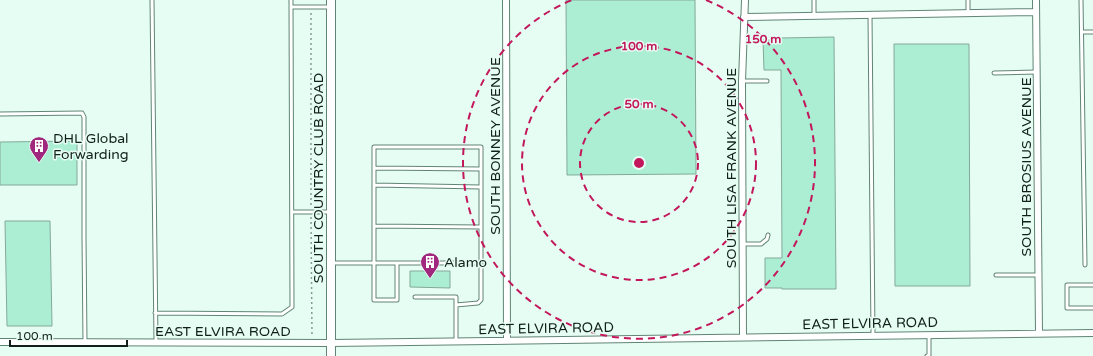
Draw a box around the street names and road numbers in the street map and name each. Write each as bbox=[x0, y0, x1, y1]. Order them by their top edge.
street label: SOUTH BONNEY AVENUE bbox=[487, 57, 504, 235]
street label: SOUTH LISA FRANK AVENUE bbox=[723, 68, 740, 268]
street label: SOUTH COUNTRY CLUB ROAD bbox=[310, 73, 327, 283]
street label: SOUTH BROSIUS AVENUE bbox=[1018, 77, 1035, 257]
street label: EAST ELVIRA ROAD bbox=[802, 314, 938, 333]
street label: EAST ELVIRA ROAD bbox=[478, 319, 614, 338]
street label: EAST ELVIRA ROAD bbox=[155, 323, 291, 340]

